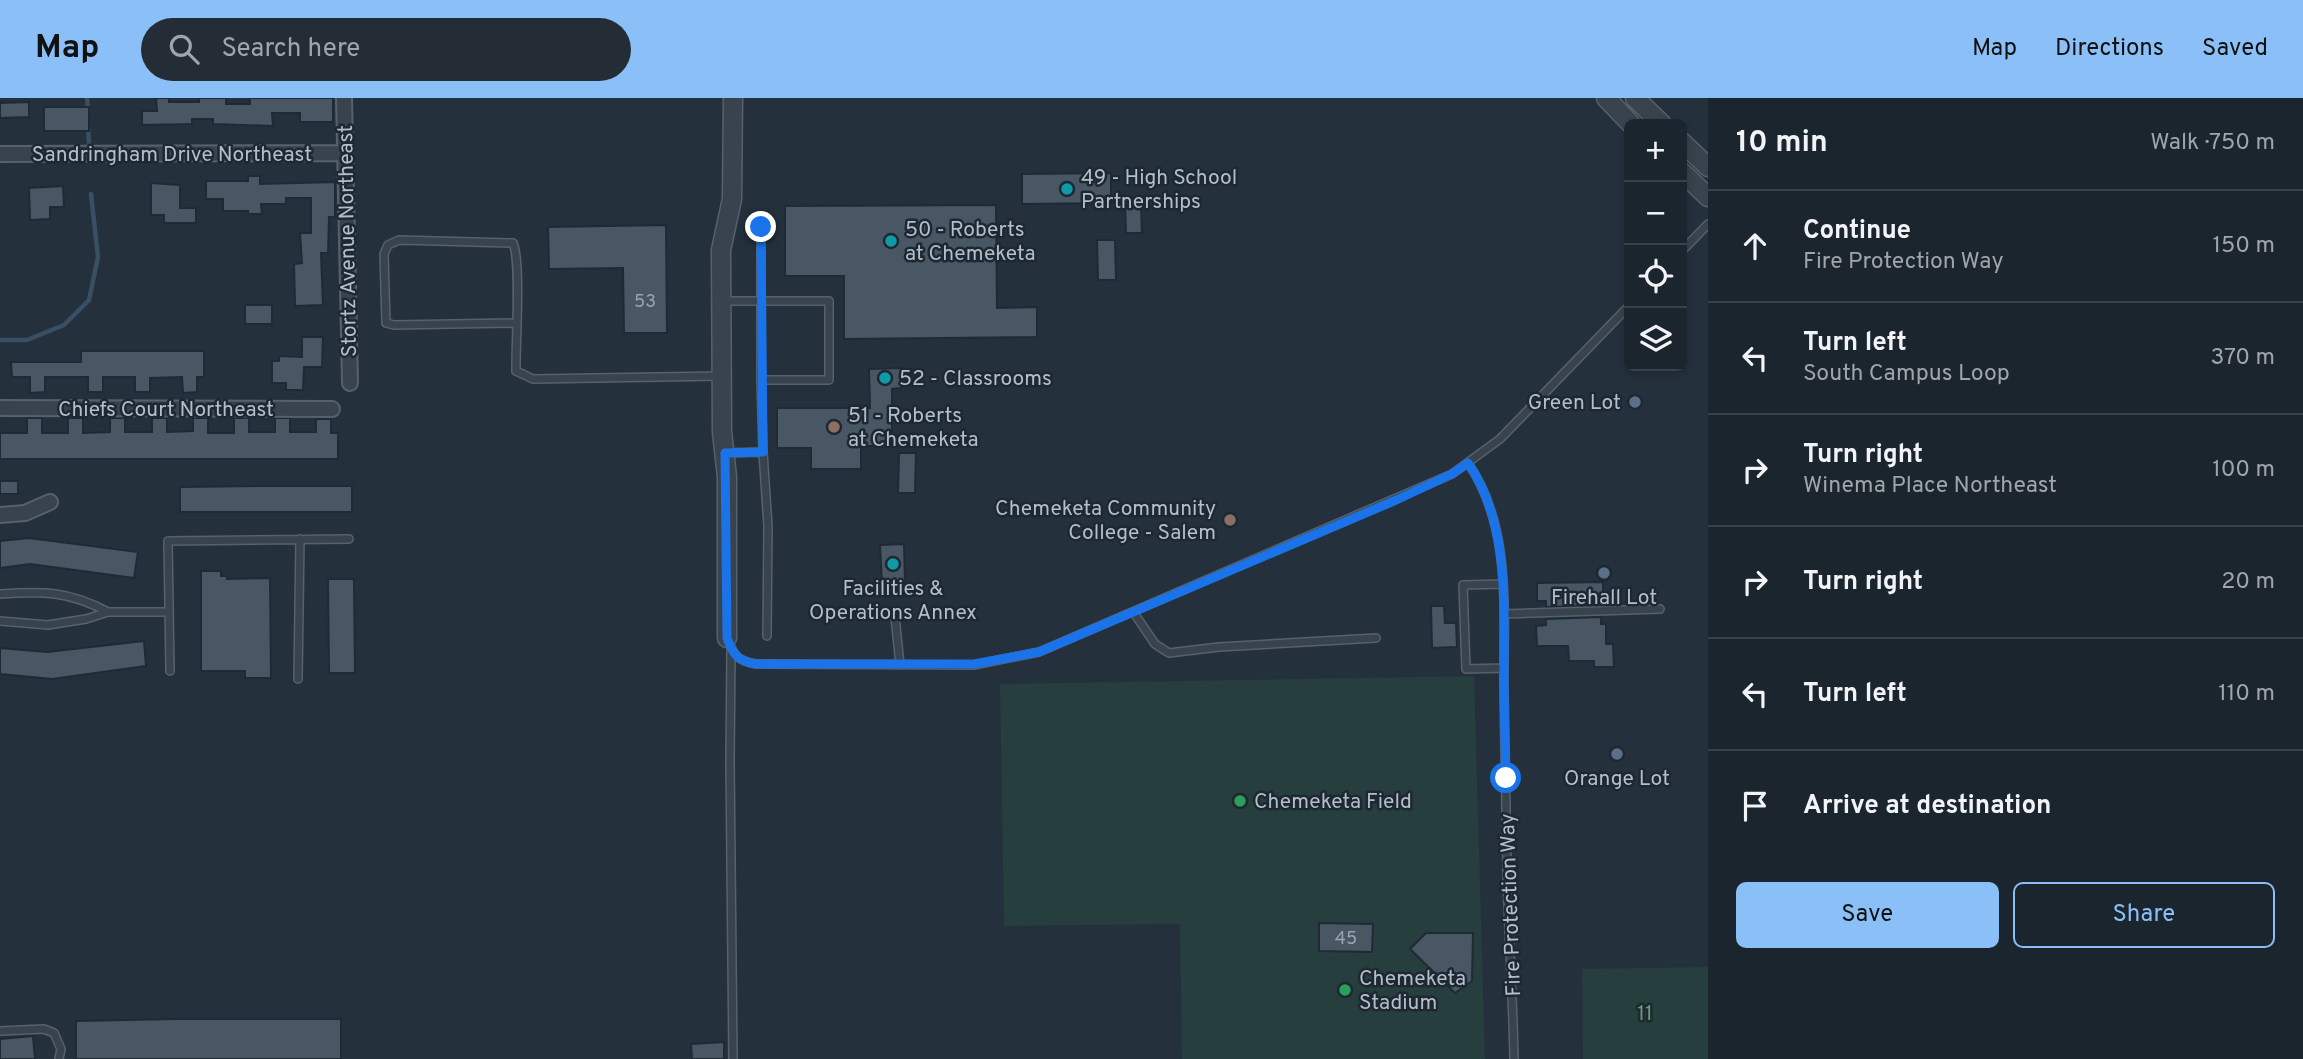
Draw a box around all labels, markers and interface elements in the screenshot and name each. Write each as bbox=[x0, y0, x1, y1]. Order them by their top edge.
search box bbox=[141, 18, 631, 81]
text: Map bbox=[35, 28, 99, 70]
icon: search bbox=[165, 30, 203, 68]
text: Search here bbox=[221, 33, 360, 66]
text: Map bbox=[1972, 34, 2017, 64]
text: Directions bbox=[2055, 34, 2164, 64]
text: Saved bbox=[2202, 34, 2268, 64]
map controls bbox=[1624, 119, 1687, 371]
button: + bbox=[1624, 119, 1687, 182]
street label: Stortz Avenue Northeast bbox=[333, 125, 364, 357]
text: 10 min bbox=[1736, 125, 1828, 162]
text: Walk · 750 m bbox=[2150, 129, 2275, 158]
street label: Sandringham Drive Northeast bbox=[32, 142, 312, 169]
place label: 49 - High School Partnerships bbox=[1081, 165, 1237, 216]
marker: 49 - High School Partnerships bbox=[1059, 181, 1075, 197]
button: − bbox=[1624, 182, 1687, 245]
route end bbox=[745, 211, 776, 242]
text: Continue bbox=[1803, 215, 1911, 248]
place label: 50 - Roberts at Chemeketa bbox=[905, 217, 1036, 268]
icon: ahead bbox=[1736, 227, 1774, 265]
text: 150 m bbox=[2213, 232, 2275, 261]
marker: 50 - Roberts at Chemeketa bbox=[883, 233, 899, 249]
button: locate bbox=[1624, 245, 1687, 308]
text: Fire Protection Way bbox=[1803, 248, 2004, 277]
house number: 53 bbox=[634, 291, 656, 314]
button: layers bbox=[1624, 308, 1687, 371]
text: Turn left bbox=[1803, 327, 1907, 360]
icon: left bbox=[1736, 339, 1774, 377]
text: 370 m bbox=[2210, 344, 2275, 373]
text: South Campus Loop bbox=[1803, 360, 2010, 389]
place label: 52 - Classrooms bbox=[899, 366, 1052, 393]
marker: 52 - Classrooms bbox=[877, 370, 893, 386]
place label: Green Lot bbox=[1528, 390, 1621, 417]
marker: Green Lot bbox=[1627, 394, 1643, 410]
street label: Chiefs Court Northeast bbox=[58, 397, 274, 424]
place label: 51 - Roberts at Chemeketa bbox=[848, 403, 979, 454]
marker: 51 - Roberts at Chemeketa bbox=[826, 419, 842, 435]
text: Turn right bbox=[1803, 439, 1923, 472]
icon: right bbox=[1736, 451, 1774, 489]
text: 100 m bbox=[2212, 456, 2275, 485]
text: Winema Place Northeast bbox=[1803, 472, 2057, 501]
place label: Chemeketa Community College - Salem bbox=[995, 496, 1216, 547]
marker: Chemeketa Community College - Salem bbox=[1222, 512, 1238, 528]
marker: Facilities & Operations Annex bbox=[885, 556, 901, 572]
icon: right bbox=[1736, 563, 1774, 601]
marker: Firehall Lot bbox=[1596, 565, 1612, 581]
text: Turn right bbox=[1803, 566, 1923, 599]
text: 20 m bbox=[2221, 568, 2275, 597]
place label: Facilities & Operations Annex bbox=[809, 576, 977, 627]
place label: Firehall Lot bbox=[1551, 585, 1657, 612]
icon: left bbox=[1736, 675, 1774, 713]
text: Turn left bbox=[1803, 678, 1907, 711]
text: 110 m bbox=[2218, 680, 2275, 709]
marker: Orange Lot bbox=[1609, 746, 1625, 762]
route start bbox=[1490, 762, 1521, 793]
place label: Orange Lot bbox=[1564, 766, 1670, 793]
icon: arrive bbox=[1736, 787, 1774, 825]
place label: Chemeketa Field bbox=[1254, 789, 1412, 816]
text: Arrive at destination bbox=[1803, 790, 2051, 823]
marker: Chemeketa Field bbox=[1232, 793, 1248, 809]
street label: Fire Protection Way bbox=[1495, 813, 1528, 997]
button: Save bbox=[1736, 882, 1999, 948]
button: Share bbox=[2013, 882, 2275, 948]
house number: 45 bbox=[1335, 928, 1357, 951]
place label: Chemeketa Stadium bbox=[1359, 966, 1466, 1017]
marker: Chemeketa Stadium bbox=[1337, 982, 1353, 998]
park label: 11 bbox=[1637, 1001, 1653, 1028]

